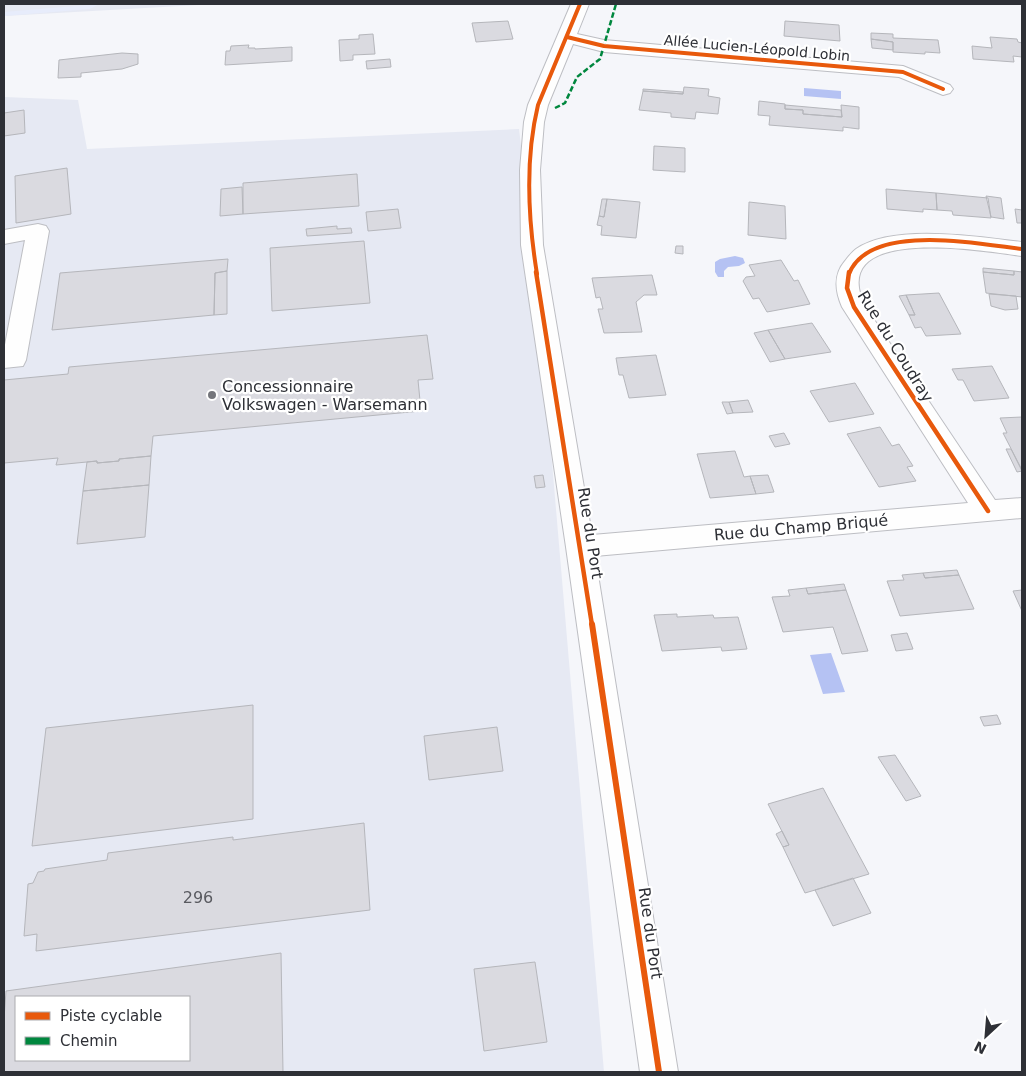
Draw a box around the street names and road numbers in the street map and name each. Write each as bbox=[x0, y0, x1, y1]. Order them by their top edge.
street label: Allée Lucien-Léopold Lobin bbox=[663, 32, 851, 64]
street label: Rue du Coudray bbox=[854, 287, 938, 406]
street label: Rue du Port bbox=[574, 486, 607, 580]
street label: Rue du Champ Briqué bbox=[713, 510, 889, 545]
street label: Rue du Port bbox=[635, 886, 666, 980]

